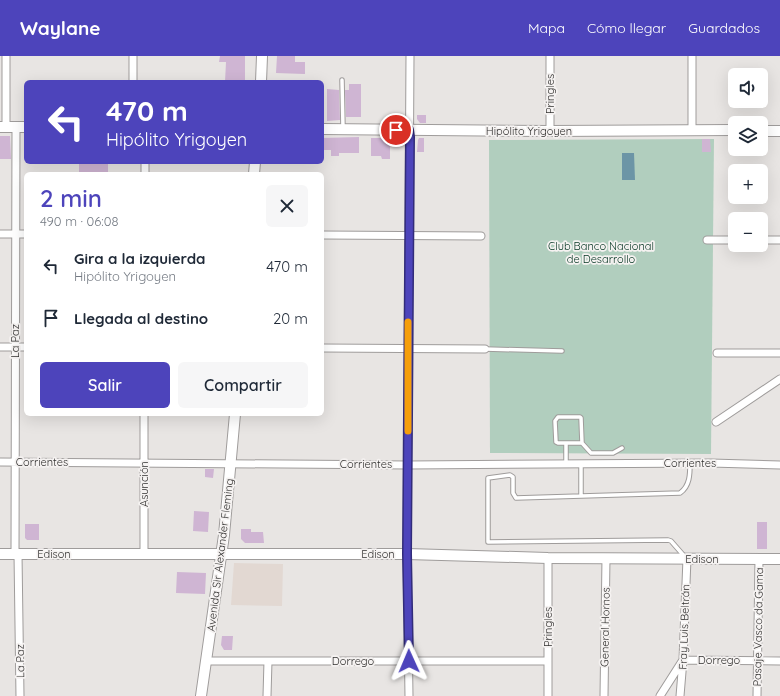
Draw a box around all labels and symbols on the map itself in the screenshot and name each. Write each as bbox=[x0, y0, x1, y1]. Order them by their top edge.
street label: Pringles bbox=[543, 74, 557, 114]
pin bbox=[379, 113, 413, 147]
street label: Hipólito Yrigoyen bbox=[486, 124, 572, 138]
park label: Club Banco Nacional de Desarrollo bbox=[548, 239, 654, 266]
street label: La Paz bbox=[8, 324, 22, 358]
street label: Corrientes bbox=[16, 455, 68, 469]
street label: Corrientes bbox=[664, 456, 716, 470]
street label: Corrientes bbox=[340, 457, 392, 471]
street label: Asunción bbox=[137, 461, 151, 507]
street label: Avenida Sir Alexander Fleming bbox=[204, 478, 236, 632]
street label: Edison bbox=[37, 547, 71, 561]
street label: Edison bbox=[361, 547, 395, 561]
street label: Edison bbox=[685, 552, 719, 566]
street label: Pasaje Vasco da Gama bbox=[750, 567, 766, 687]
street label: Fray Luis Beltrán bbox=[676, 584, 692, 670]
street label: General Hornos bbox=[597, 587, 613, 667]
street label: Pringles bbox=[541, 607, 555, 647]
position arrow bbox=[388, 640, 430, 682]
street label: La Paz bbox=[13, 644, 27, 678]
street label: Dorrego bbox=[698, 653, 741, 667]
street label: Dorrego bbox=[332, 654, 375, 668]

